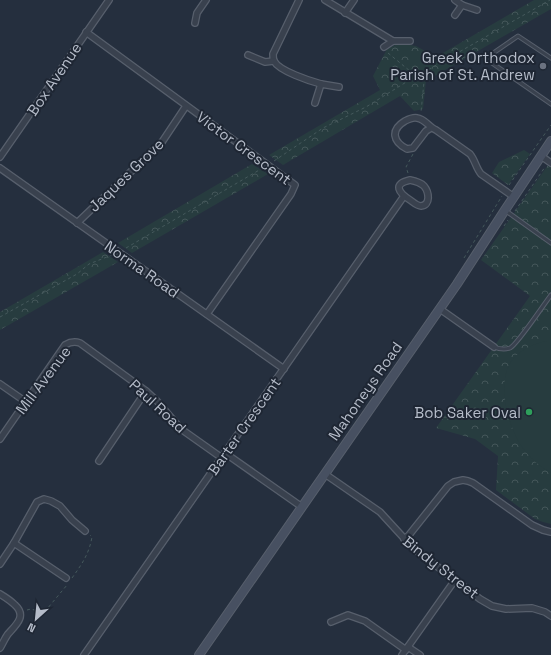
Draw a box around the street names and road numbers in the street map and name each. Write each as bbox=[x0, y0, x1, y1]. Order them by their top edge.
street label: Box Avenue bbox=[23, 39, 85, 119]
street label: Victor Crescent bbox=[193, 107, 295, 189]
street label: Jaques Grove bbox=[84, 134, 168, 216]
street label: Norma Road bbox=[101, 236, 183, 302]
street label: Mahoneys Road bbox=[324, 338, 406, 444]
street label: Mill Avenue bbox=[11, 342, 75, 418]
street label: Barter Crescent bbox=[203, 373, 285, 478]
street label: Paul Road bbox=[126, 375, 190, 437]
street label: Bindy Street bbox=[399, 531, 483, 603]

